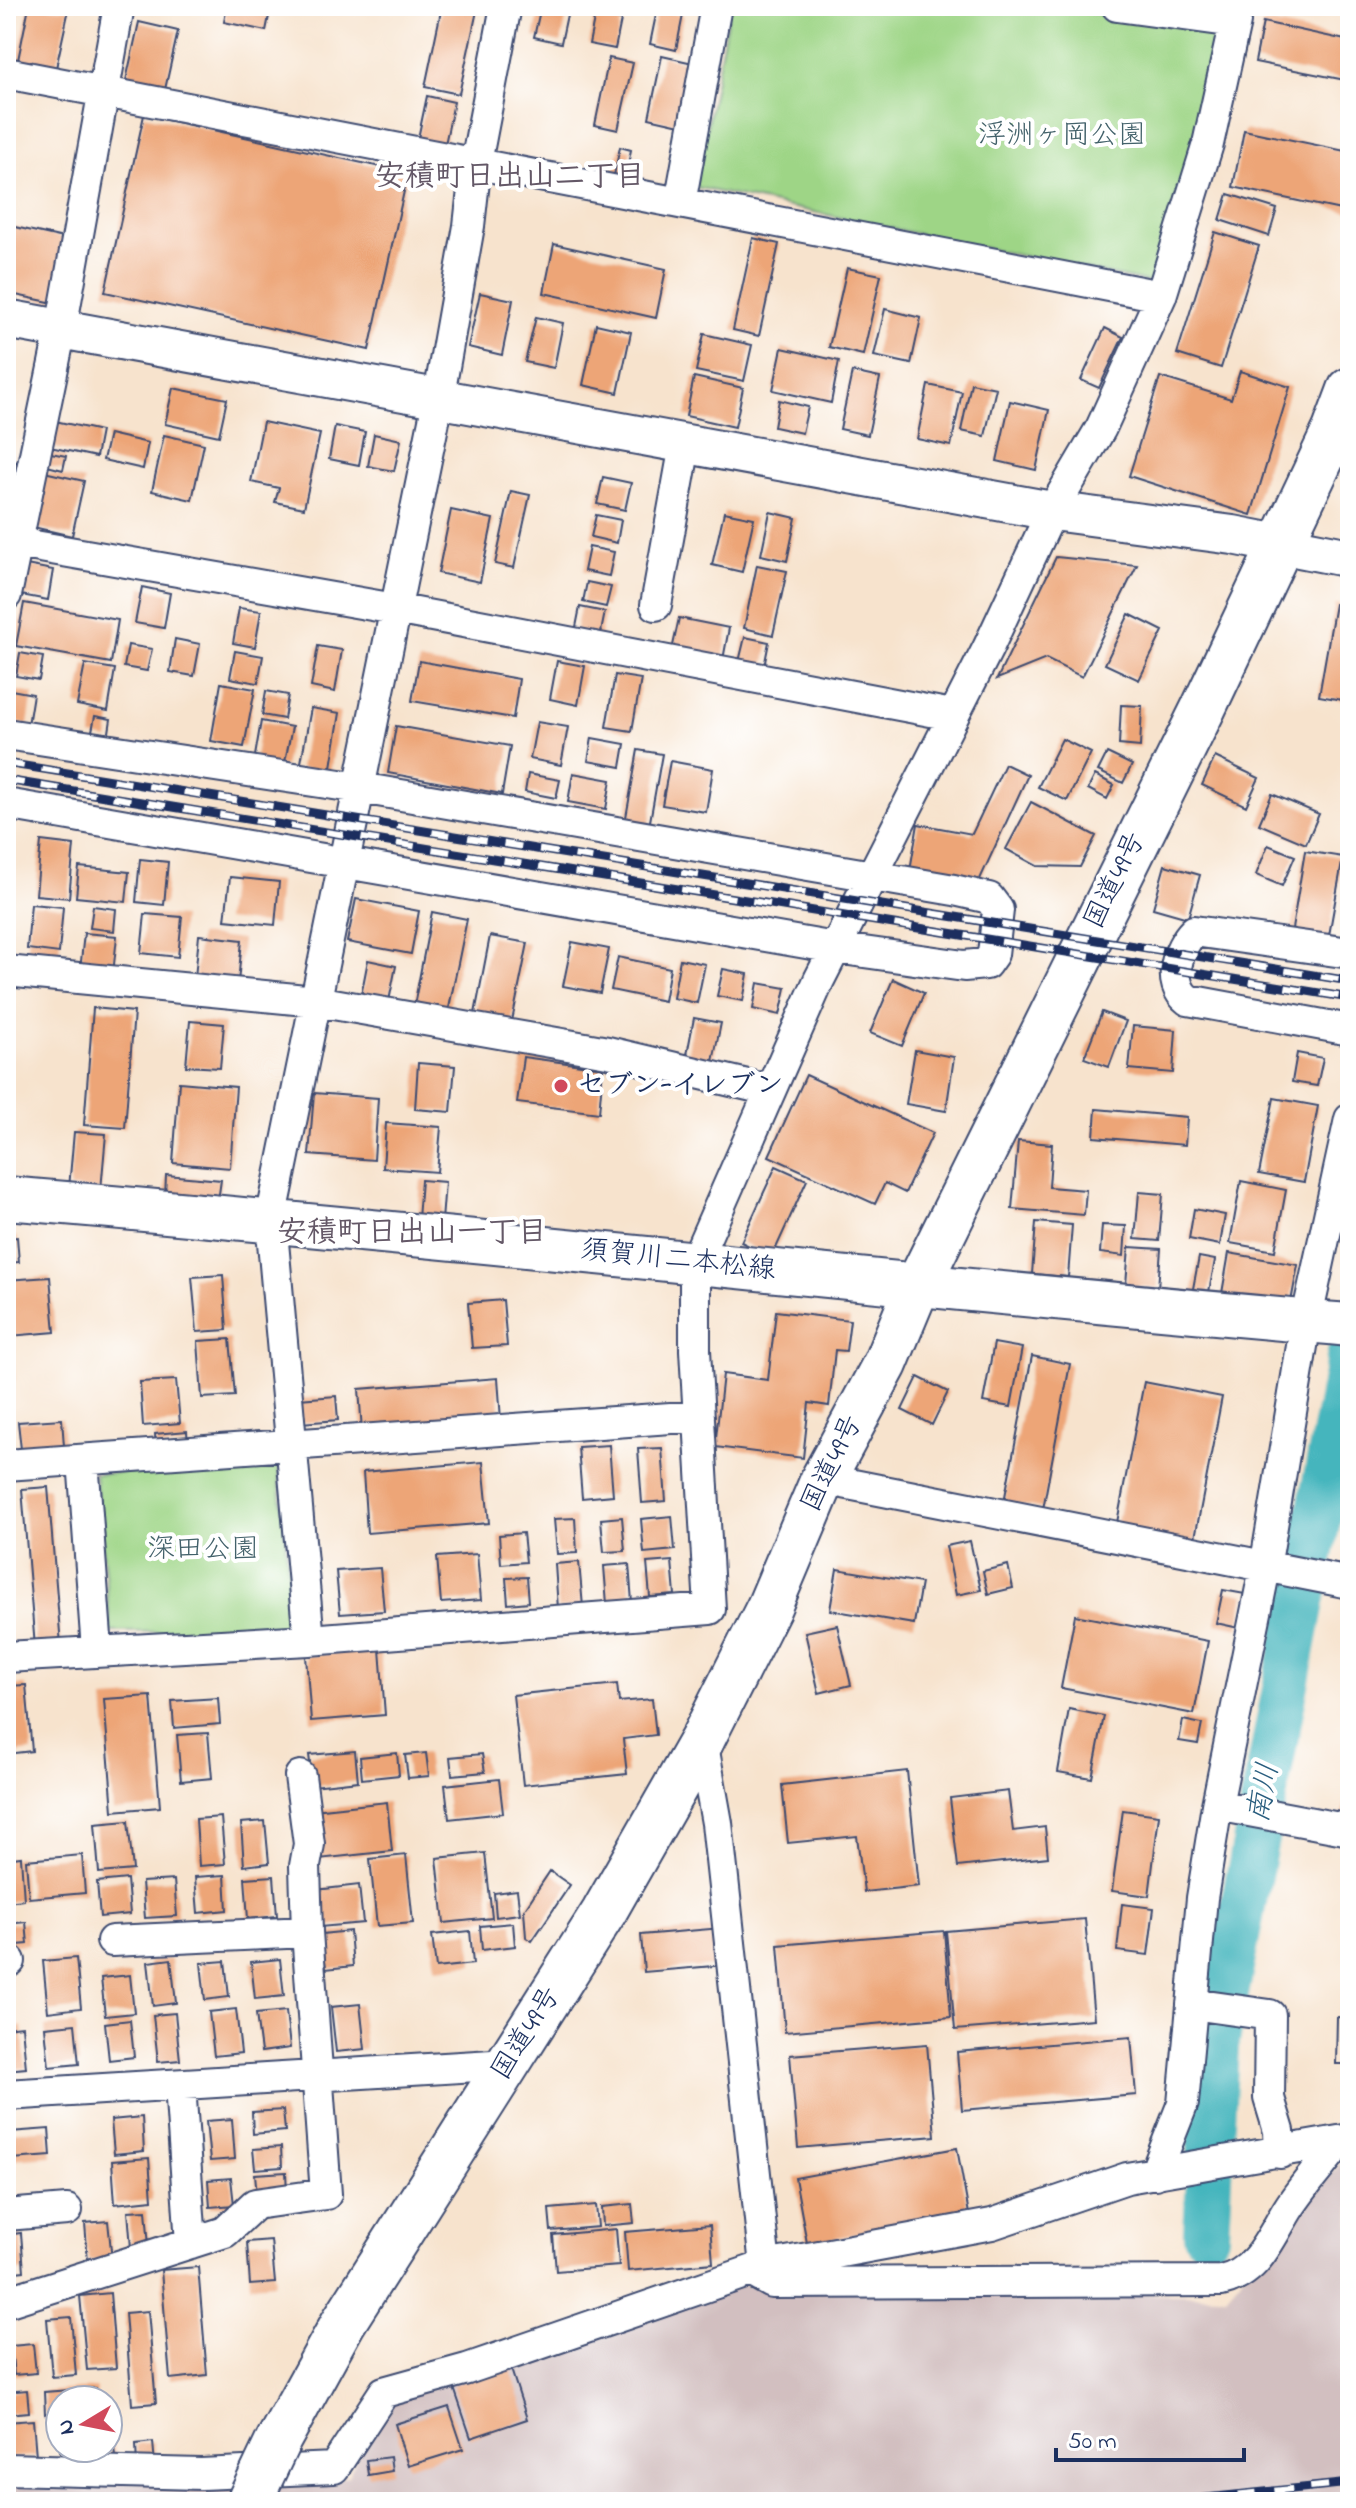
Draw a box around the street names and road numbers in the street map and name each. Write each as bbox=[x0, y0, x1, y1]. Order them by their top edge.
street label: 国道49号 bbox=[1075, 825, 1157, 937]
street label: 須賀川二本松線 bbox=[578, 1230, 778, 1292]
street label: 国道49号 bbox=[792, 1408, 874, 1520]
street label: 国道49号 bbox=[482, 1979, 572, 2089]

